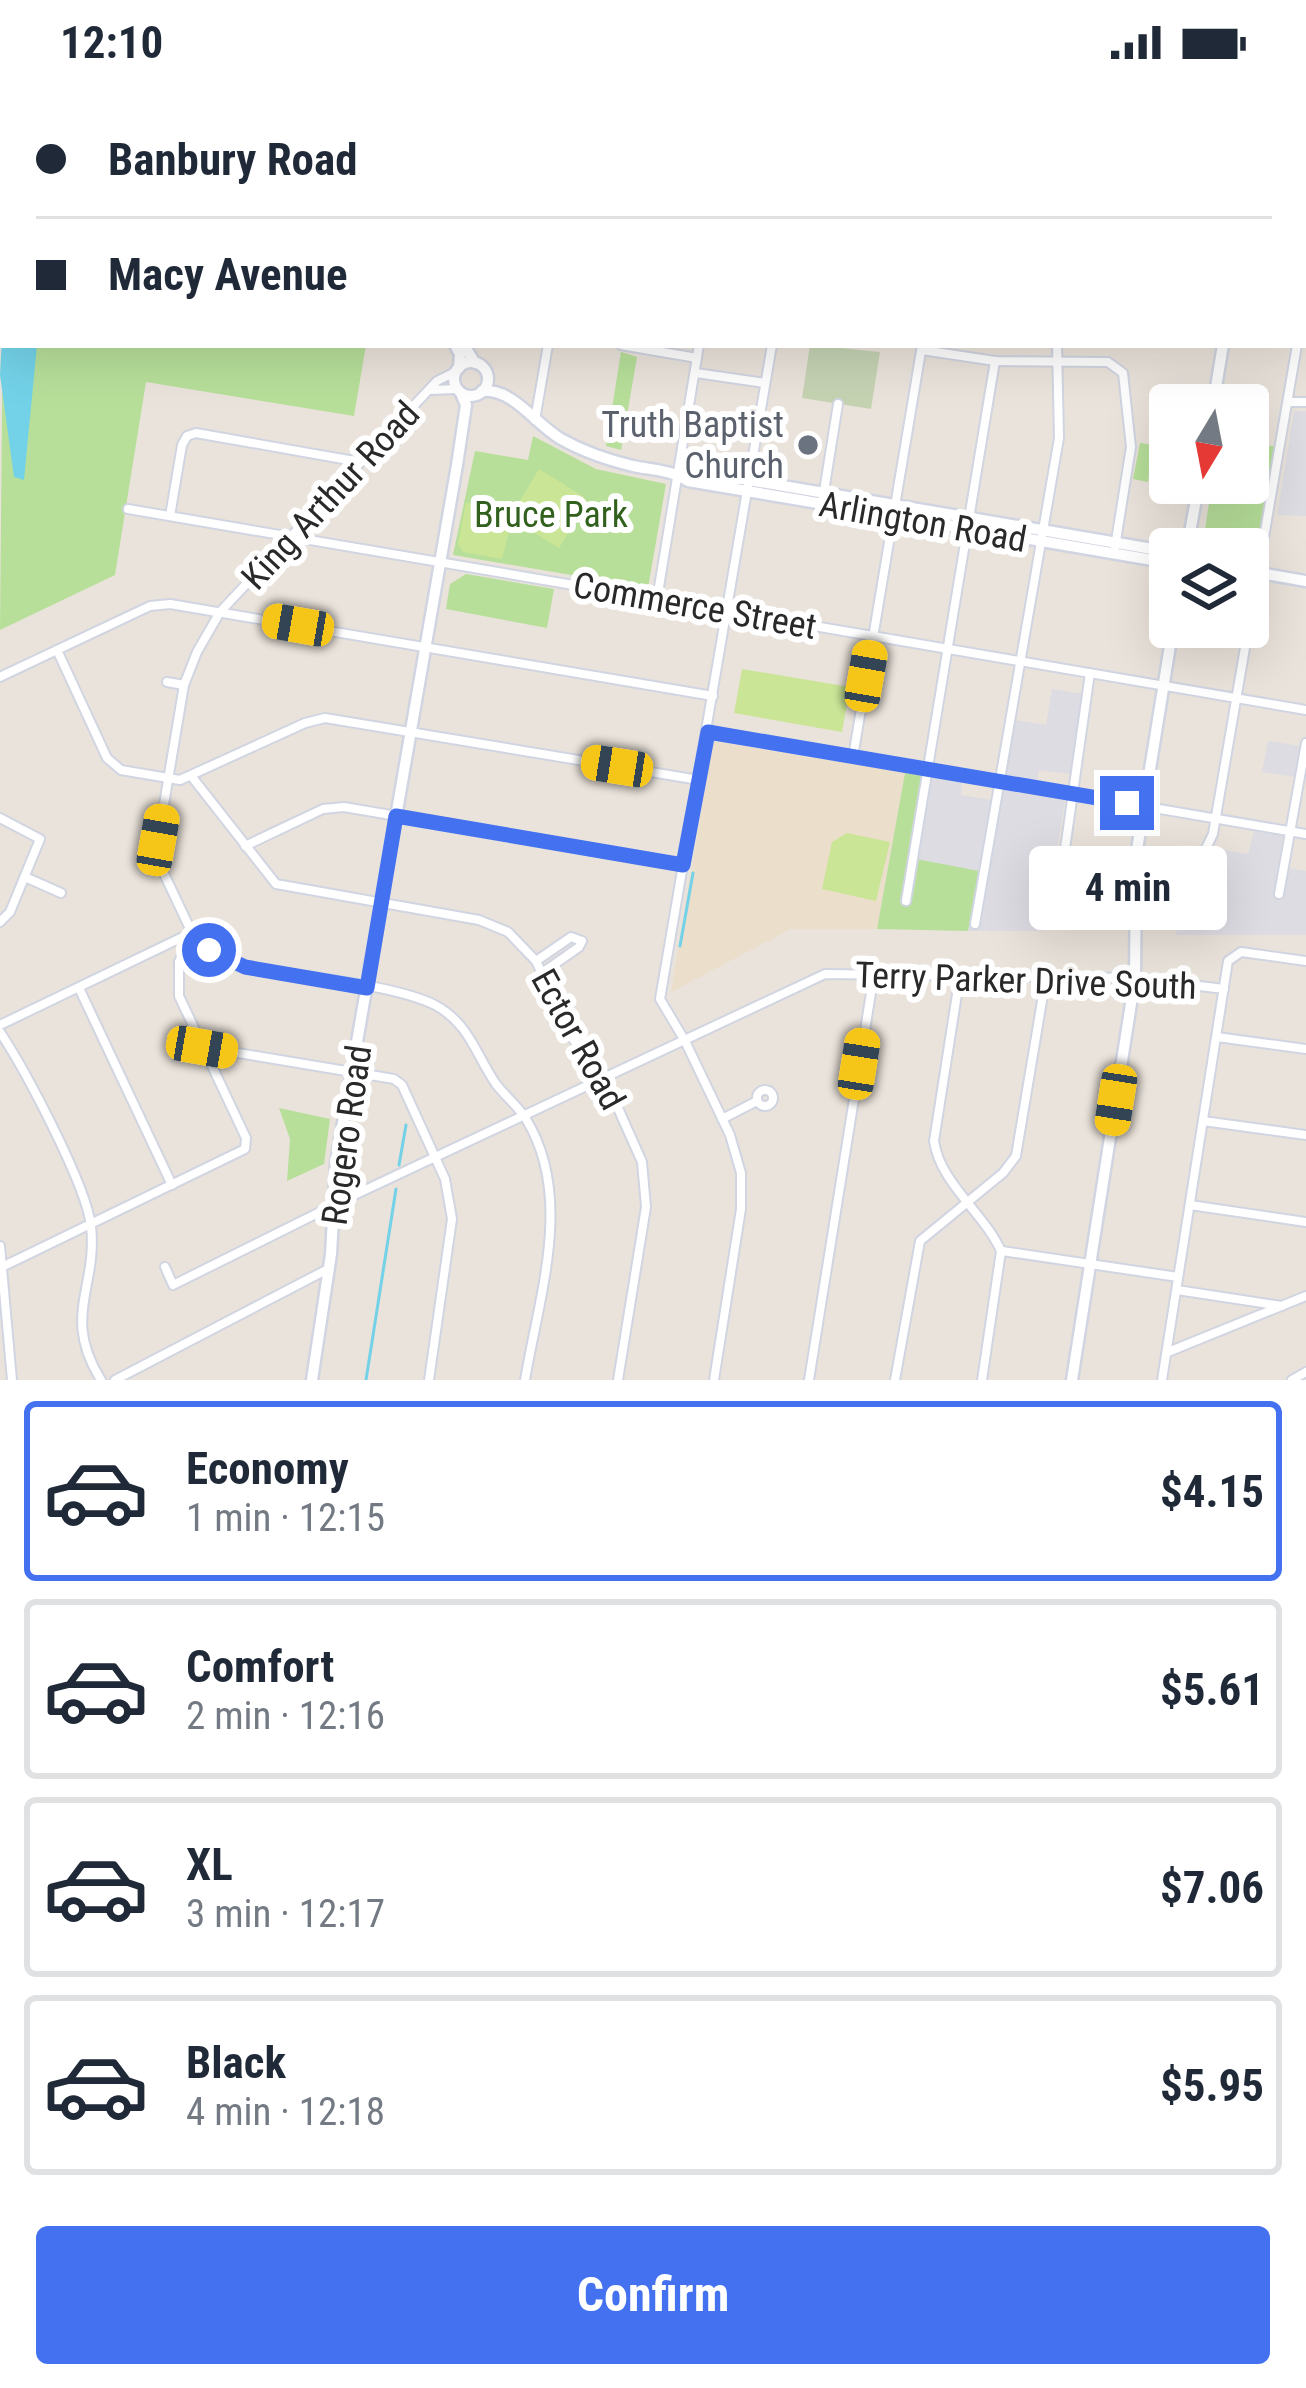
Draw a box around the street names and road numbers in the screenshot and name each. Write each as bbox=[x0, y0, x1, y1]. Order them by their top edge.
street label: King Arthur Road bbox=[233, 393, 428, 598]
street label: Arlington Road bbox=[816, 483, 1030, 561]
street label: Commerce Street bbox=[570, 564, 820, 648]
street label: Terry Parker Drive South bbox=[855, 954, 1197, 1008]
street label: Ector Road bbox=[522, 962, 634, 1117]
street label: Rogero Road bbox=[314, 1043, 380, 1228]

